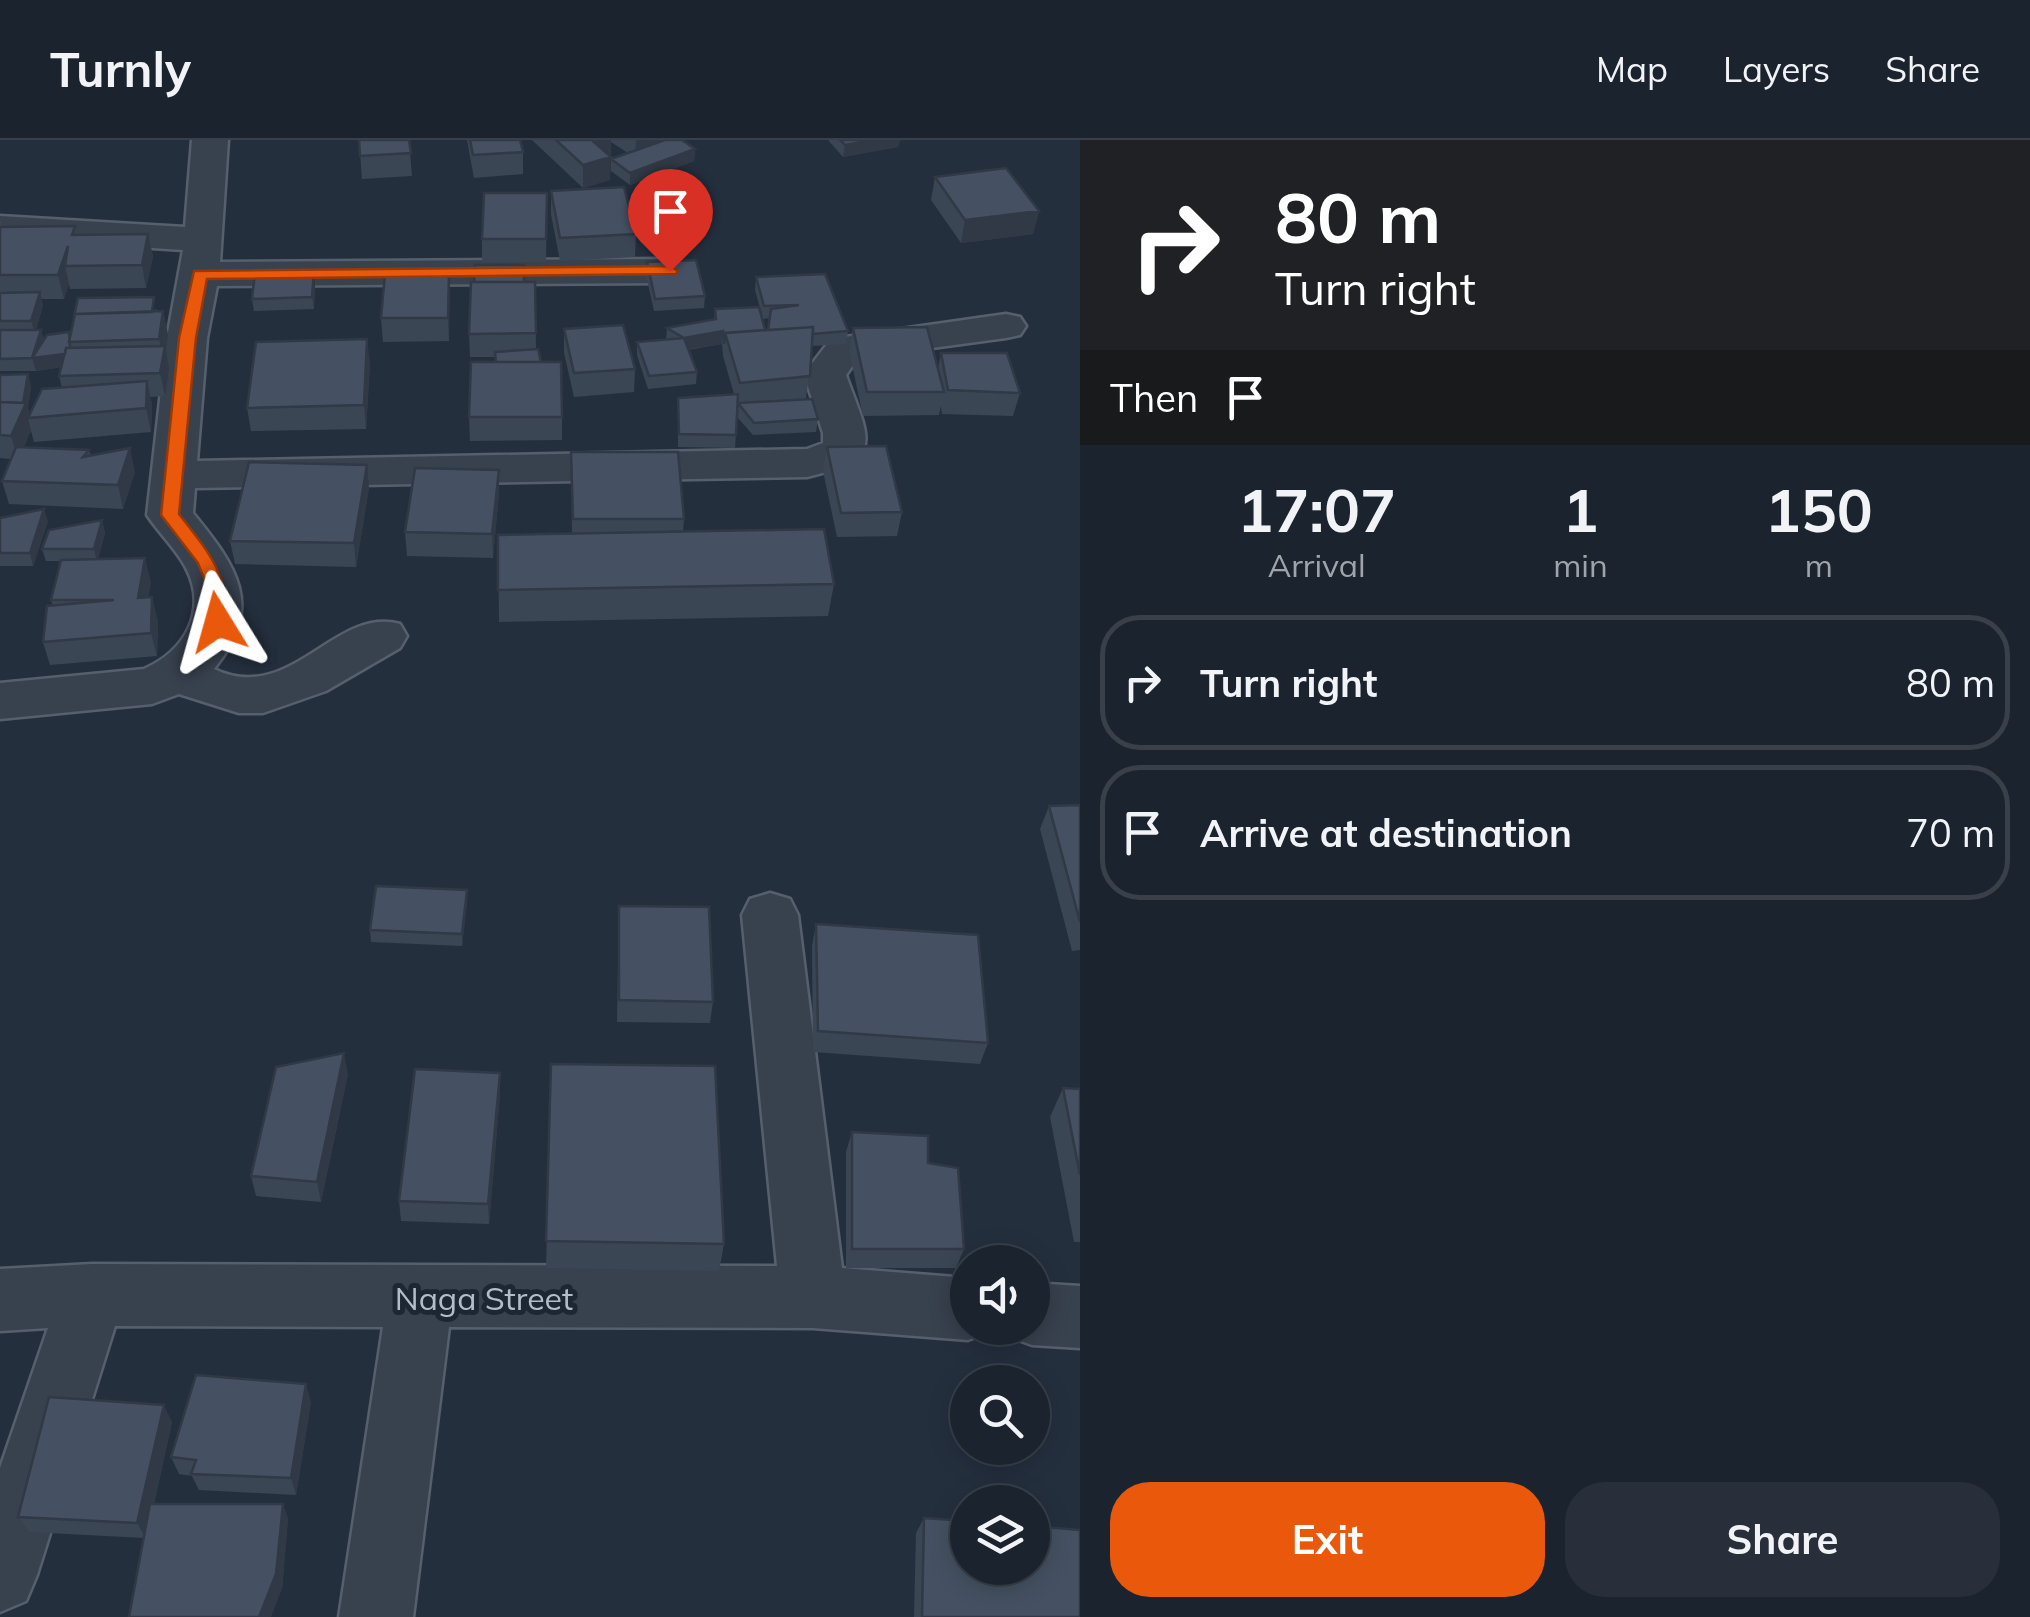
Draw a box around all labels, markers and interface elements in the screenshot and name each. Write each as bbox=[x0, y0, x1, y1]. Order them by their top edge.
text: Turnly bbox=[50, 39, 191, 99]
text: Map bbox=[1596, 47, 1668, 91]
text: Layers bbox=[1723, 47, 1830, 91]
text: Share bbox=[1885, 47, 1980, 91]
pin bbox=[628, 169, 713, 272]
text: 80 m bbox=[1275, 173, 1441, 261]
icon: right bbox=[1110, 180, 1240, 310]
icon: arrive bbox=[643, 184, 698, 239]
text: Turn right bbox=[1275, 260, 1476, 316]
icon: arrive bbox=[1218, 370, 1273, 425]
text: Then bbox=[1110, 374, 1198, 422]
text: 17:07 bbox=[1237, 472, 1396, 547]
text: 1 bbox=[1562, 472, 1598, 547]
text: 150 bbox=[1765, 472, 1873, 547]
text: Arrival bbox=[1268, 545, 1366, 585]
text: min bbox=[1553, 545, 1608, 585]
text: m bbox=[1805, 545, 1833, 585]
position arrow bbox=[166, 570, 270, 674]
icon: right bbox=[1115, 655, 1170, 710]
text: Turn right bbox=[1200, 659, 1377, 707]
text: 80 m bbox=[1906, 659, 1995, 707]
icon: arrive bbox=[1115, 805, 1170, 860]
text: Arrive at destination bbox=[1200, 809, 1572, 857]
text: 70 m bbox=[1906, 809, 1995, 857]
map controls bbox=[950, 1245, 1050, 1585]
button: sound bbox=[950, 1245, 1050, 1345]
street label: Naga Street bbox=[395, 1278, 573, 1318]
button: search bbox=[950, 1365, 1050, 1465]
button: Exit bbox=[1110, 1482, 1545, 1597]
button: Share bbox=[1565, 1482, 2000, 1597]
button: layers bbox=[950, 1485, 1050, 1585]

